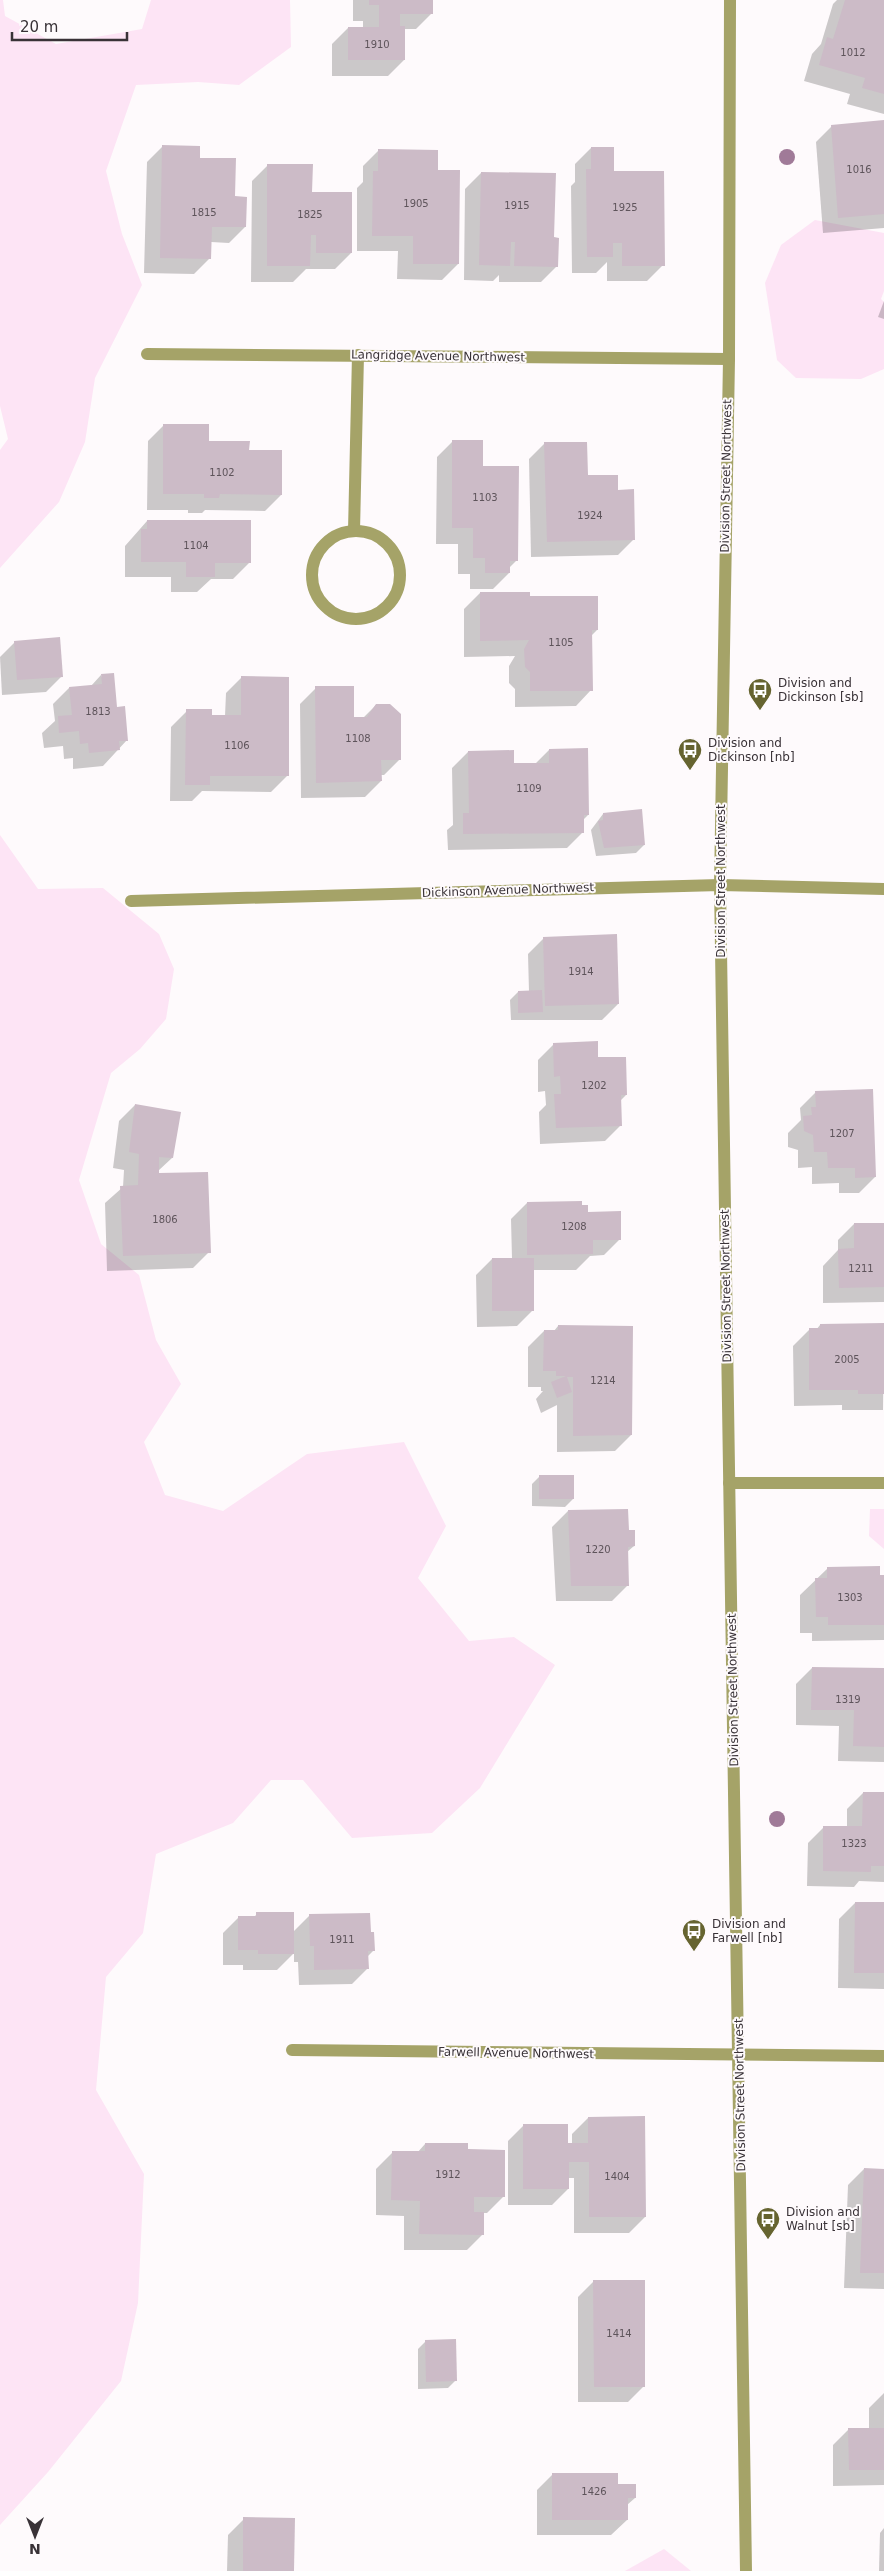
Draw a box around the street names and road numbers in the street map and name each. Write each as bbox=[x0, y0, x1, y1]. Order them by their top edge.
street label: Langridge Avenue Northwest bbox=[351, 347, 525, 365]
street label: Division Street Northwest bbox=[718, 399, 734, 553]
street label: Division Street Northwest bbox=[714, 804, 728, 958]
street label: Dickinson Avenue Northwest bbox=[422, 880, 595, 900]
street label: Division Street Northwest bbox=[718, 1209, 734, 1363]
street label: Division Street Northwest bbox=[725, 1613, 741, 1767]
street label: Division Street Northwest bbox=[732, 2018, 748, 2172]
street label: Farwell Avenue Northwest bbox=[438, 2045, 594, 2061]

